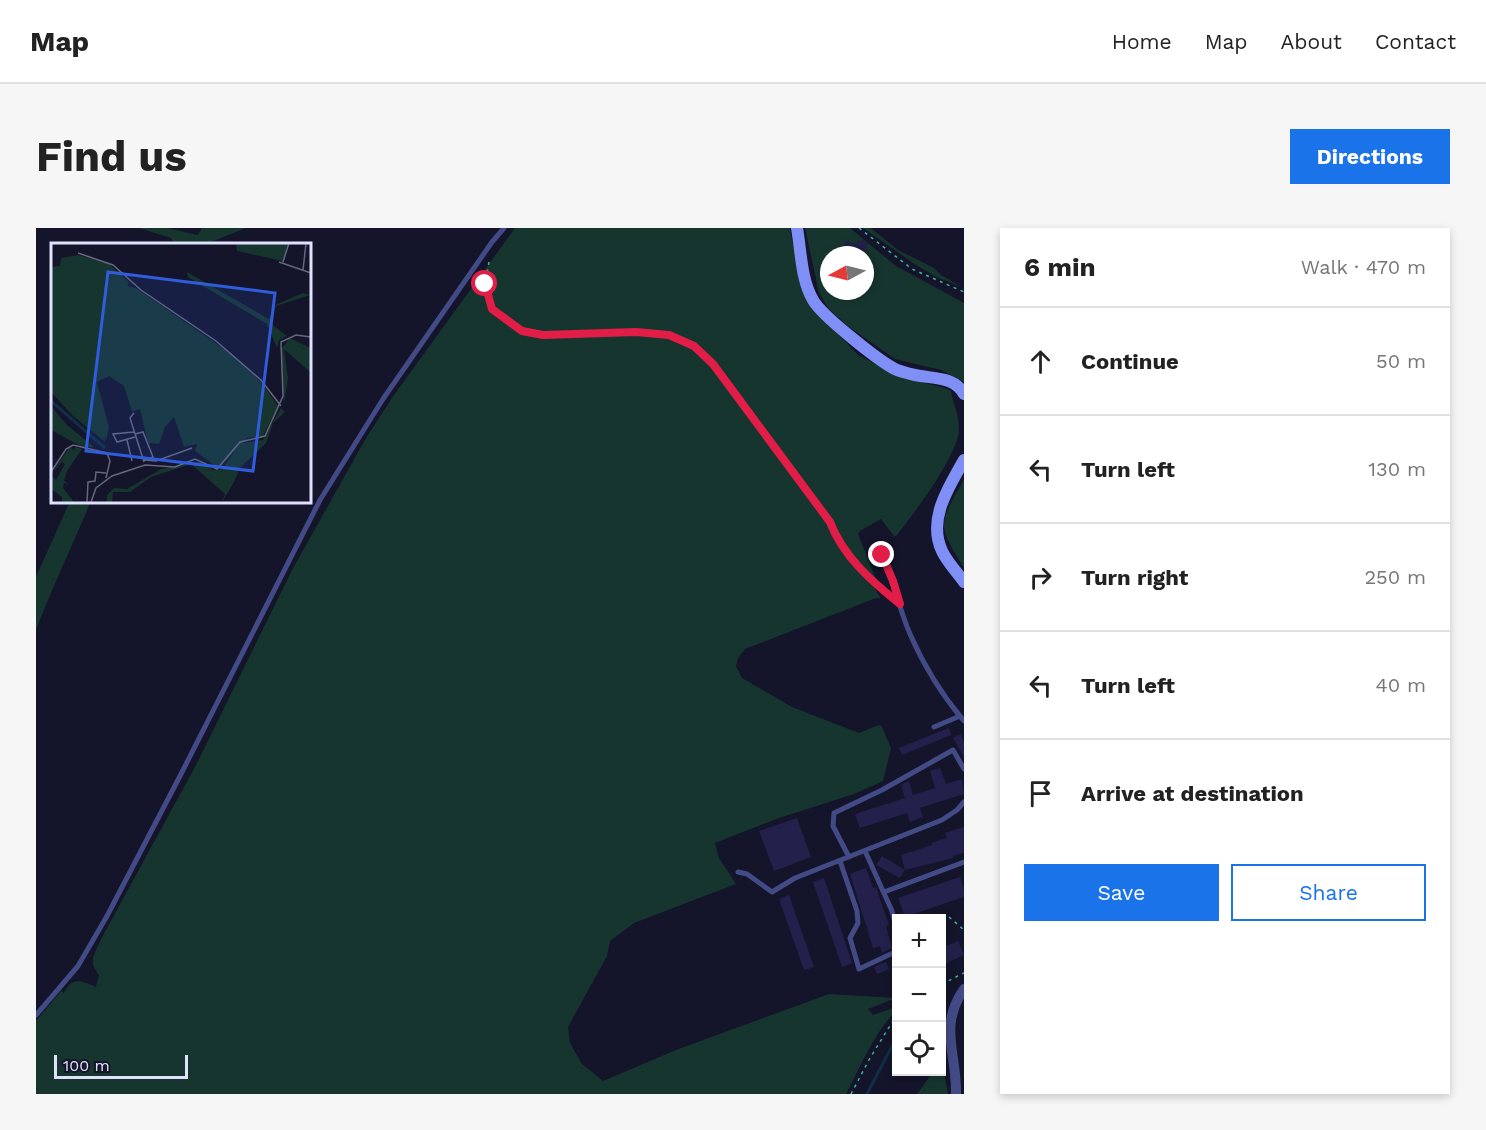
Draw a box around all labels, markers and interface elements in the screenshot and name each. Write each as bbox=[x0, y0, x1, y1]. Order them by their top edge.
text: Map bbox=[30, 25, 89, 58]
text: Home bbox=[1112, 29, 1172, 54]
text: Map bbox=[1205, 29, 1248, 54]
text: About bbox=[1281, 29, 1342, 54]
text: Contact bbox=[1375, 29, 1456, 54]
button: Directions bbox=[1290, 129, 1450, 184]
text: Find us bbox=[36, 132, 187, 181]
inset map bbox=[51, 243, 310, 502]
north arrow bbox=[820, 246, 874, 300]
text: 6 min bbox=[1024, 252, 1096, 282]
text: Walk · 470 m bbox=[1301, 255, 1426, 279]
route start bbox=[471, 270, 497, 296]
icon: ahead bbox=[1024, 345, 1057, 378]
text: Continue bbox=[1081, 349, 1179, 374]
text: 50 m bbox=[1376, 349, 1426, 373]
icon: left bbox=[1024, 453, 1057, 486]
text: Turn left bbox=[1081, 457, 1175, 482]
text: 130 m bbox=[1368, 457, 1426, 481]
route end bbox=[868, 541, 894, 567]
icon: right bbox=[1024, 561, 1057, 594]
text: Turn right bbox=[1081, 565, 1188, 590]
text: 250 m bbox=[1364, 565, 1426, 589]
icon: left bbox=[1024, 669, 1057, 702]
text: Turn left bbox=[1081, 673, 1175, 698]
text: 40 m bbox=[1375, 673, 1426, 697]
icon: arrive bbox=[1024, 777, 1057, 810]
text: Arrive at destination bbox=[1081, 781, 1304, 806]
button: Save bbox=[1024, 864, 1219, 921]
button: Share bbox=[1231, 864, 1426, 921]
map controls bbox=[892, 914, 946, 1076]
button: + bbox=[892, 914, 946, 968]
button: − bbox=[892, 968, 946, 1022]
button: locate bbox=[892, 1022, 946, 1076]
scale bar bbox=[54, 1052, 188, 1080]
text: 100 m bbox=[63, 1056, 110, 1075]

